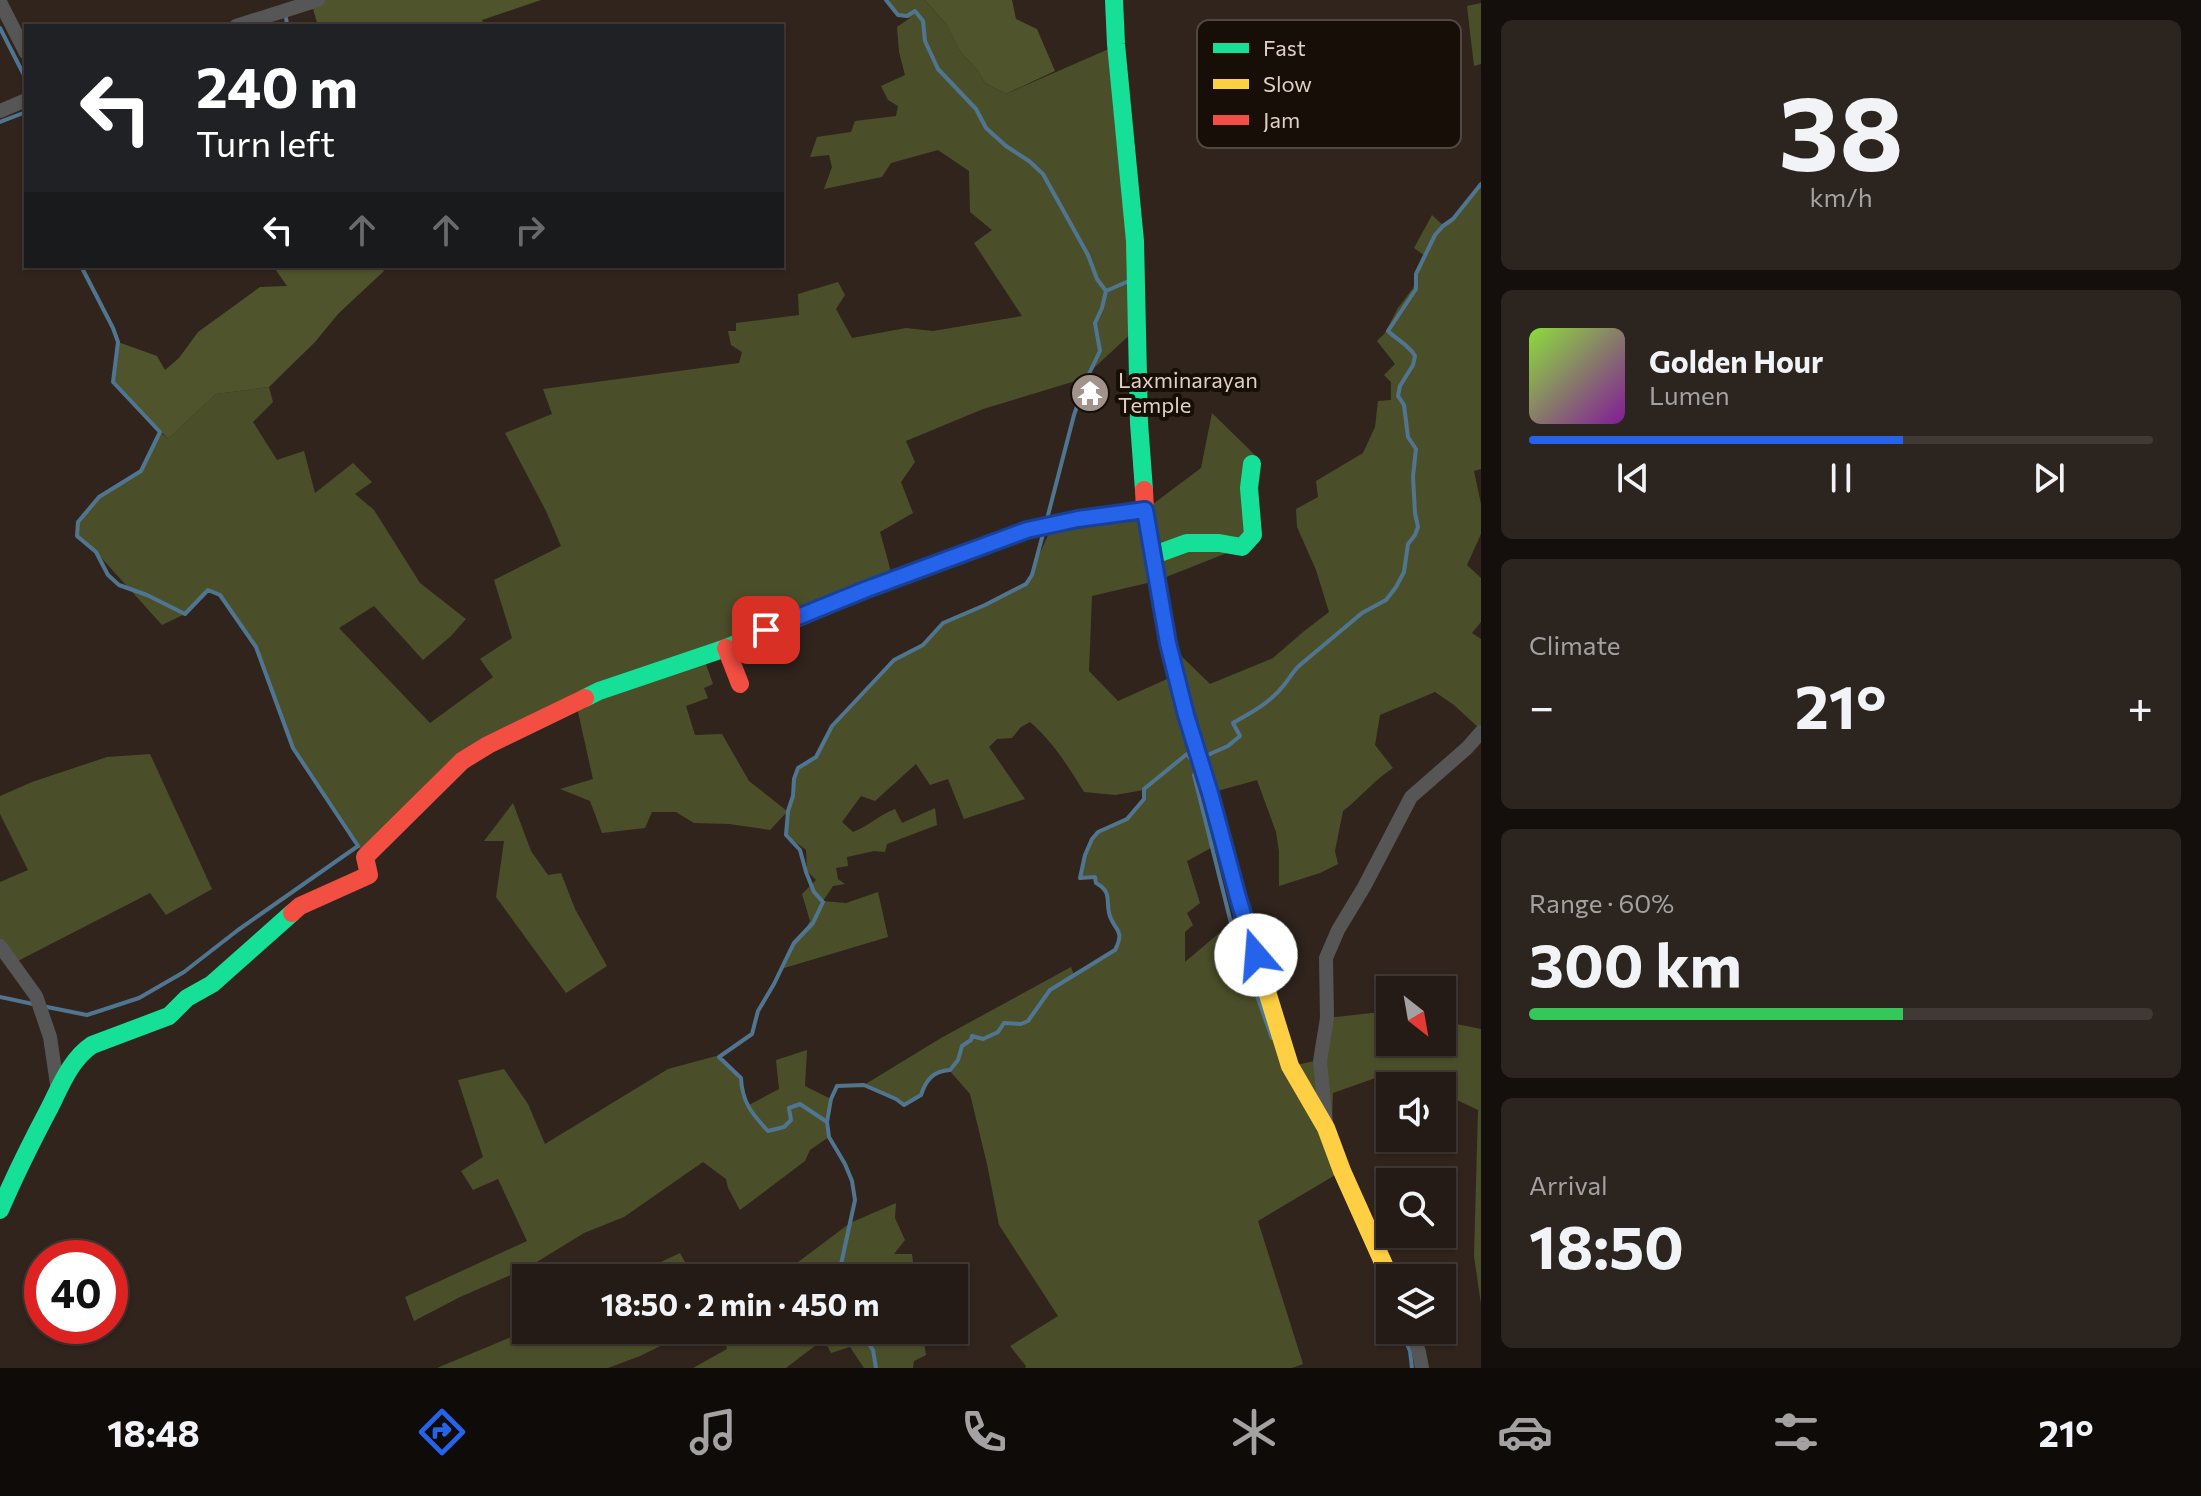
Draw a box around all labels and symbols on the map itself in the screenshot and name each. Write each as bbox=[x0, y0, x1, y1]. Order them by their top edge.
legend bbox=[1197, 20, 1461, 148]
text: Fast bbox=[1263, 34, 1306, 61]
text: Slow bbox=[1263, 70, 1312, 97]
text: Jam bbox=[1263, 106, 1300, 133]
place label: Laxminarayan Temple bbox=[1118, 366, 1258, 418]
temple icon: Laxminarayan Temple bbox=[1069, 372, 1111, 414]
pin bbox=[732, 596, 800, 664]
position arrow bbox=[1214, 913, 1298, 997]
north arrow bbox=[1376, 976, 1456, 1056]
speed limit sign: 40 bbox=[24, 1240, 128, 1344]

